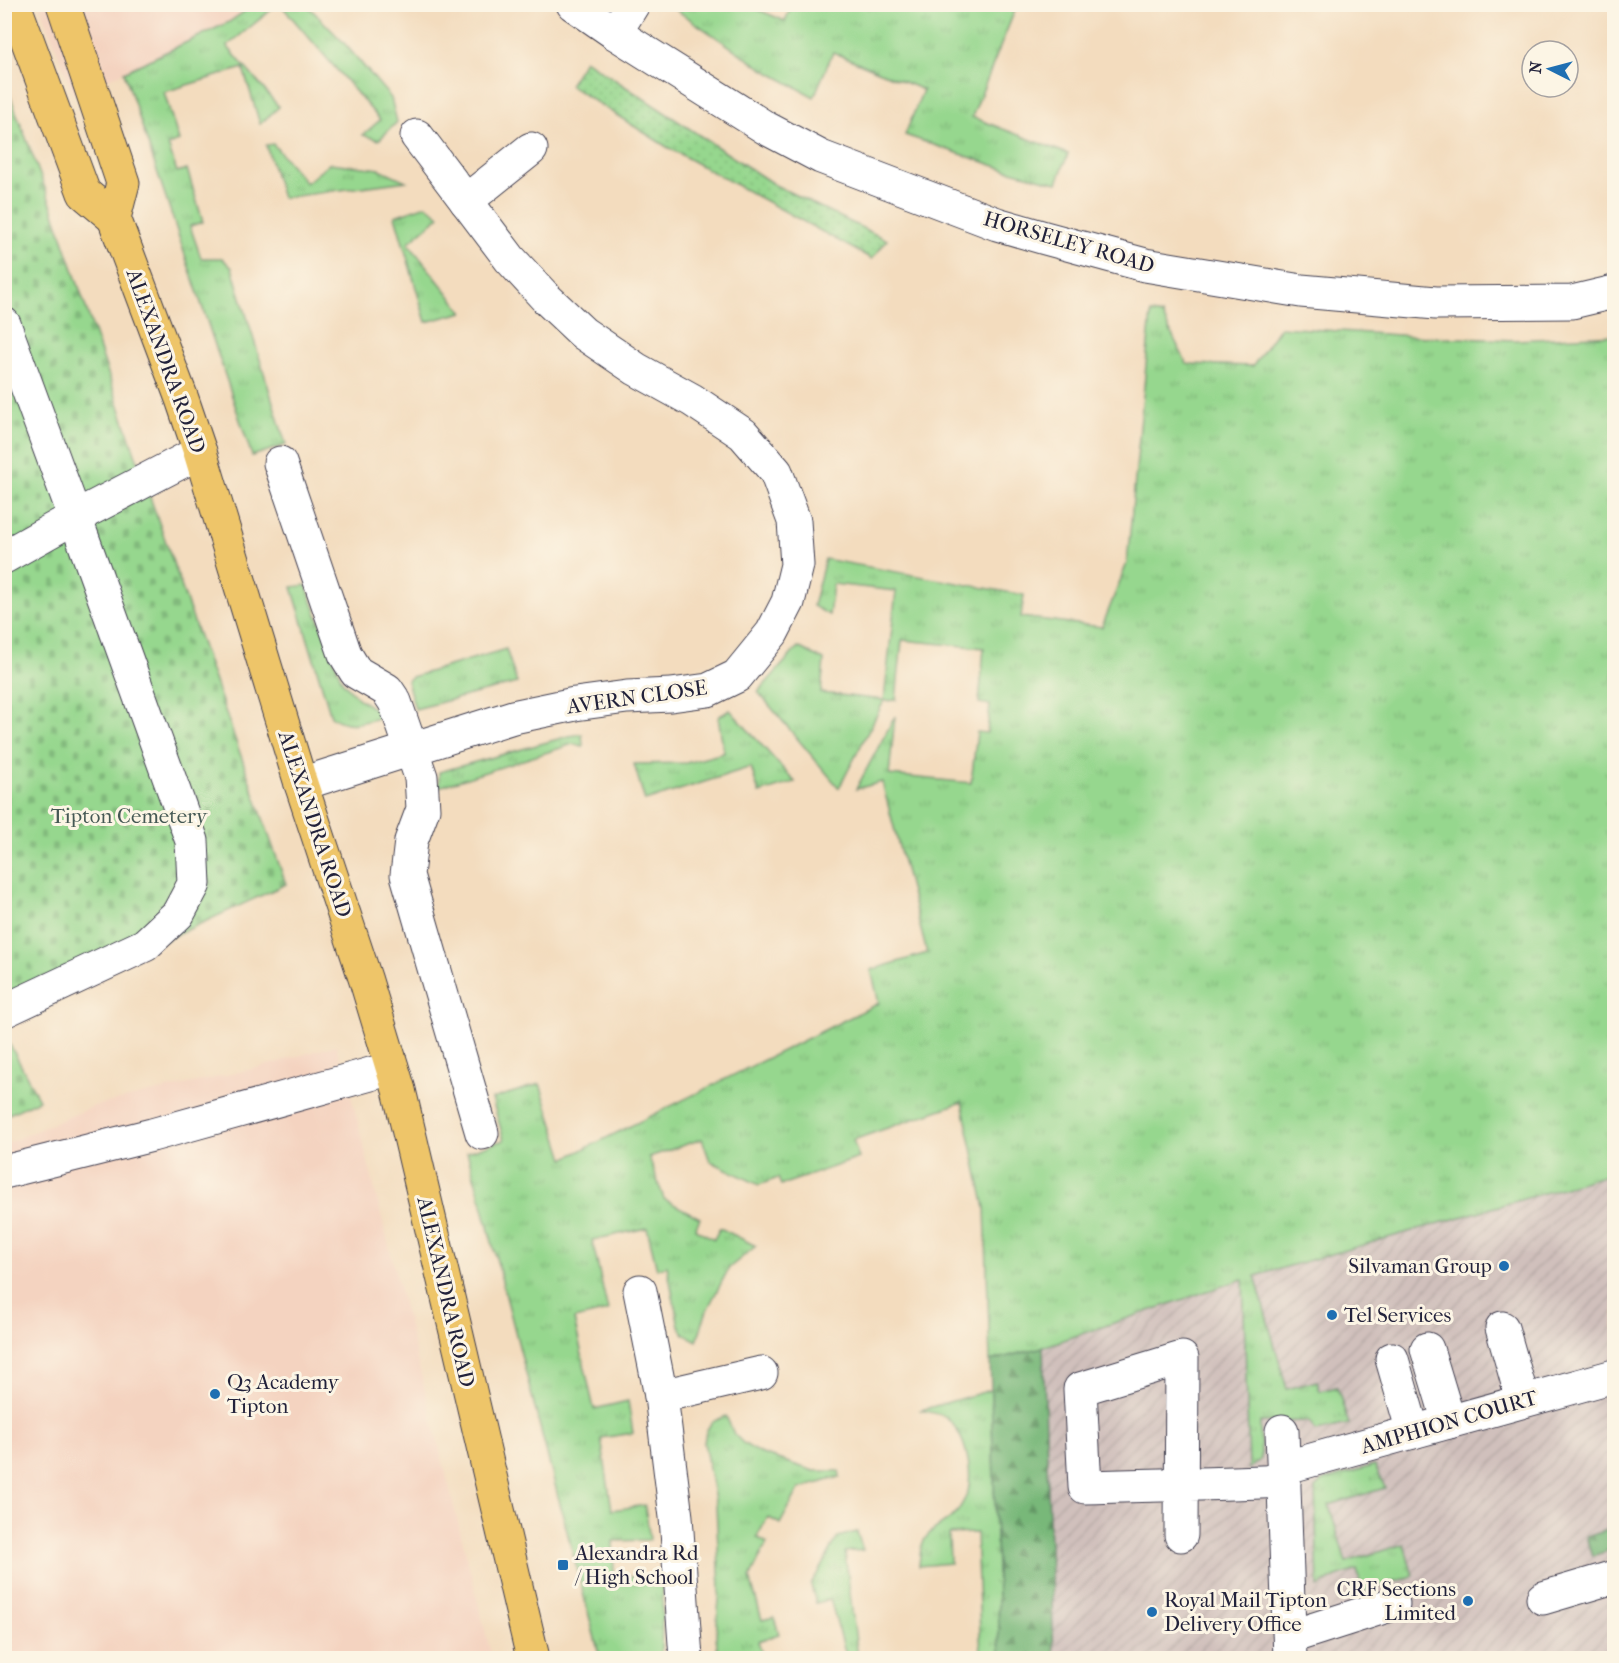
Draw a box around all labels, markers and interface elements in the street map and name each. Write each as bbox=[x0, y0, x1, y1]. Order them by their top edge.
north arrow bbox=[1520, 39, 1580, 99]
text: N bbox=[1525, 60, 1546, 75]
street label: HORSELEY ROAD bbox=[981, 206, 1157, 278]
street label: ALEXANDRA ROAD bbox=[121, 264, 211, 457]
street label: AVERN CLOSE bbox=[564, 675, 709, 719]
street label: ALEXANDRA ROAD bbox=[273, 727, 356, 920]
park label: Tipton Cemetery bbox=[51, 804, 208, 828]
street label: ALEXANDRA ROAD bbox=[412, 1193, 480, 1390]
place label: Silvaman Group bbox=[1348, 1254, 1492, 1278]
marker: Silvaman Group bbox=[1497, 1259, 1511, 1273]
place label: Tel Services bbox=[1344, 1303, 1451, 1327]
marker: Tel Services bbox=[1325, 1308, 1339, 1322]
place label: Q3 Academy Tipton bbox=[227, 1370, 340, 1418]
street label: AMPHION COURT bbox=[1357, 1385, 1541, 1459]
marker: Q3 Academy Tipton bbox=[208, 1387, 222, 1401]
place label: Alexandra Rd / High School bbox=[574, 1541, 699, 1589]
marker: Alexandra Rd / High School bbox=[556, 1558, 570, 1572]
place label: CRF Sections Limited bbox=[1336, 1577, 1457, 1625]
place label: Royal Mail Tipton Delivery Office bbox=[1164, 1588, 1327, 1636]
marker: CRF Sections Limited bbox=[1461, 1594, 1475, 1608]
marker: Royal Mail Tipton Delivery Office bbox=[1145, 1605, 1159, 1619]

